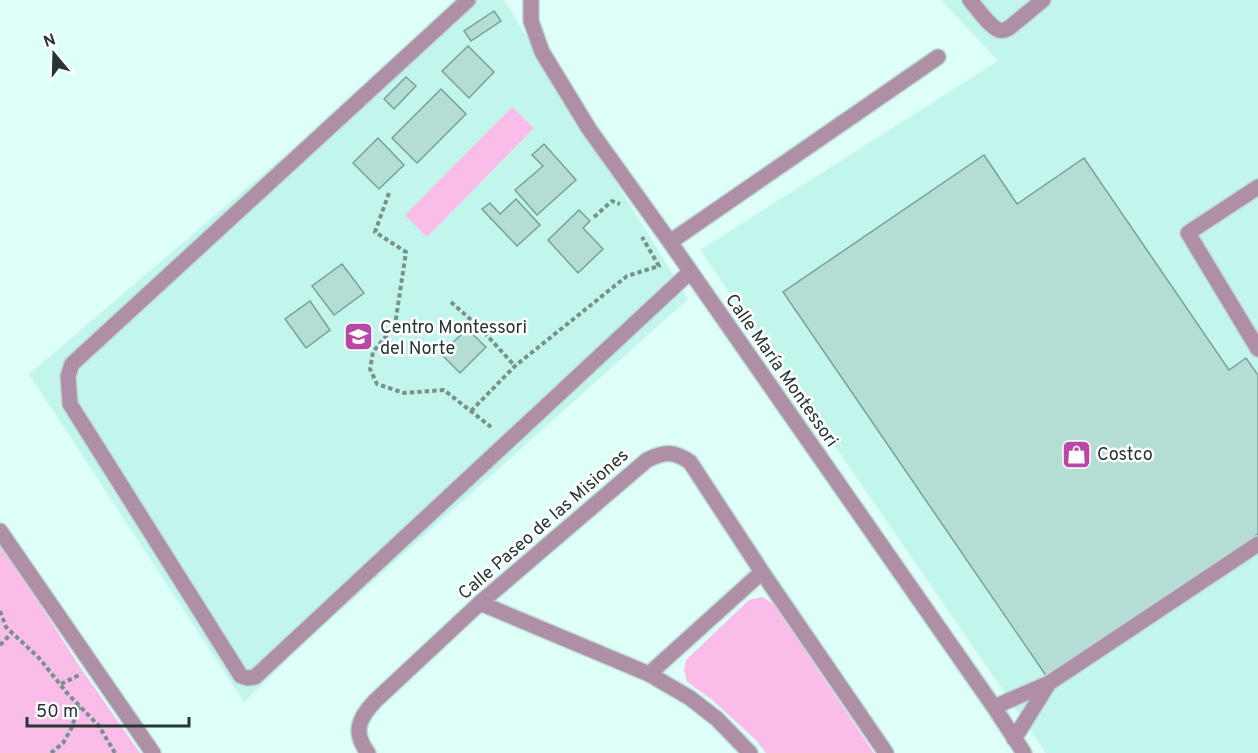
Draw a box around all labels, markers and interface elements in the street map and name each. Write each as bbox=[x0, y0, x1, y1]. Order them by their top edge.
north arrow bbox=[24, 24, 84, 84]
text: N bbox=[41, 30, 58, 53]
street label: Calle María Montessori bbox=[719, 290, 842, 452]
place label: Centro Montessori del Norte bbox=[380, 317, 527, 361]
school or university icon: Centro Montessori del Norte bbox=[343, 321, 375, 353]
shop icon: Costco bbox=[1060, 438, 1092, 470]
place label: Costco bbox=[1097, 444, 1153, 467]
street label: Calle Paseo de las Misiones bbox=[454, 445, 634, 606]
scale bar bbox=[27, 690, 189, 728]
text: 50 m bbox=[36, 701, 78, 724]

